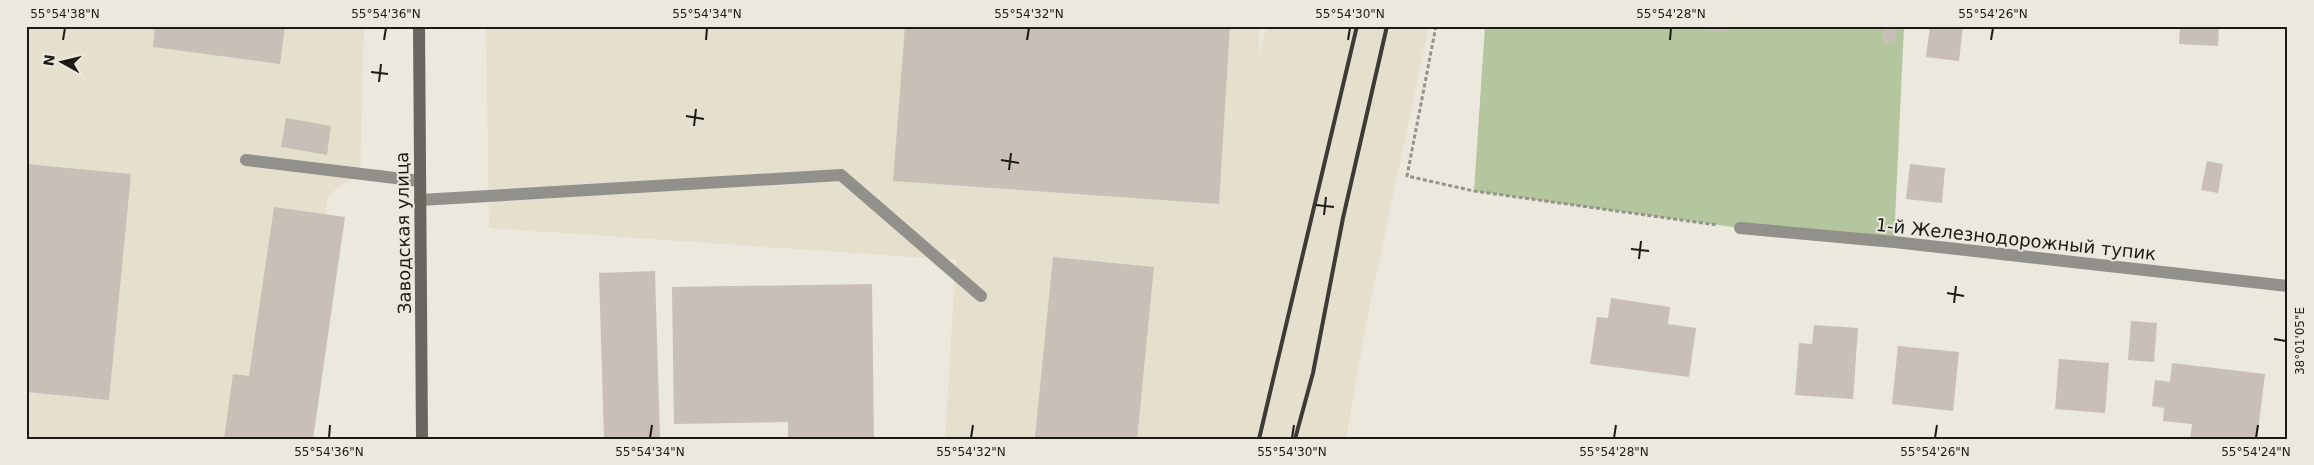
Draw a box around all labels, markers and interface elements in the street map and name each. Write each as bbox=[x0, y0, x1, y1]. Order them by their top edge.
text: 55°54'38"N bbox=[30, 7, 100, 21]
text: 55°54'36"N bbox=[351, 7, 421, 21]
text: 55°54'34"N bbox=[672, 7, 742, 21]
text: 55°54'32"N bbox=[994, 7, 1064, 21]
text: 55°54'30"N bbox=[1315, 7, 1385, 21]
text: 55°54'28"N bbox=[1636, 7, 1706, 21]
text: 55°54'26"N bbox=[1958, 7, 2028, 21]
north arrow bbox=[38, 38, 88, 88]
text: N bbox=[40, 53, 58, 67]
street label: Заводская улица bbox=[391, 152, 415, 314]
street label: 1-й Железнодорожный тупик bbox=[1875, 214, 2157, 264]
text: 38°01'05"E bbox=[2293, 307, 2307, 375]
text: 55°54'36"N bbox=[294, 445, 364, 459]
text: 55°54'34"N bbox=[615, 445, 685, 459]
text: 55°54'32"N bbox=[936, 445, 1006, 459]
text: 55°54'30"N bbox=[1257, 445, 1327, 459]
text: 55°54'28"N bbox=[1579, 445, 1649, 459]
text: 55°54'26"N bbox=[1900, 445, 1970, 459]
text: 55°54'24"N bbox=[2221, 445, 2291, 459]

